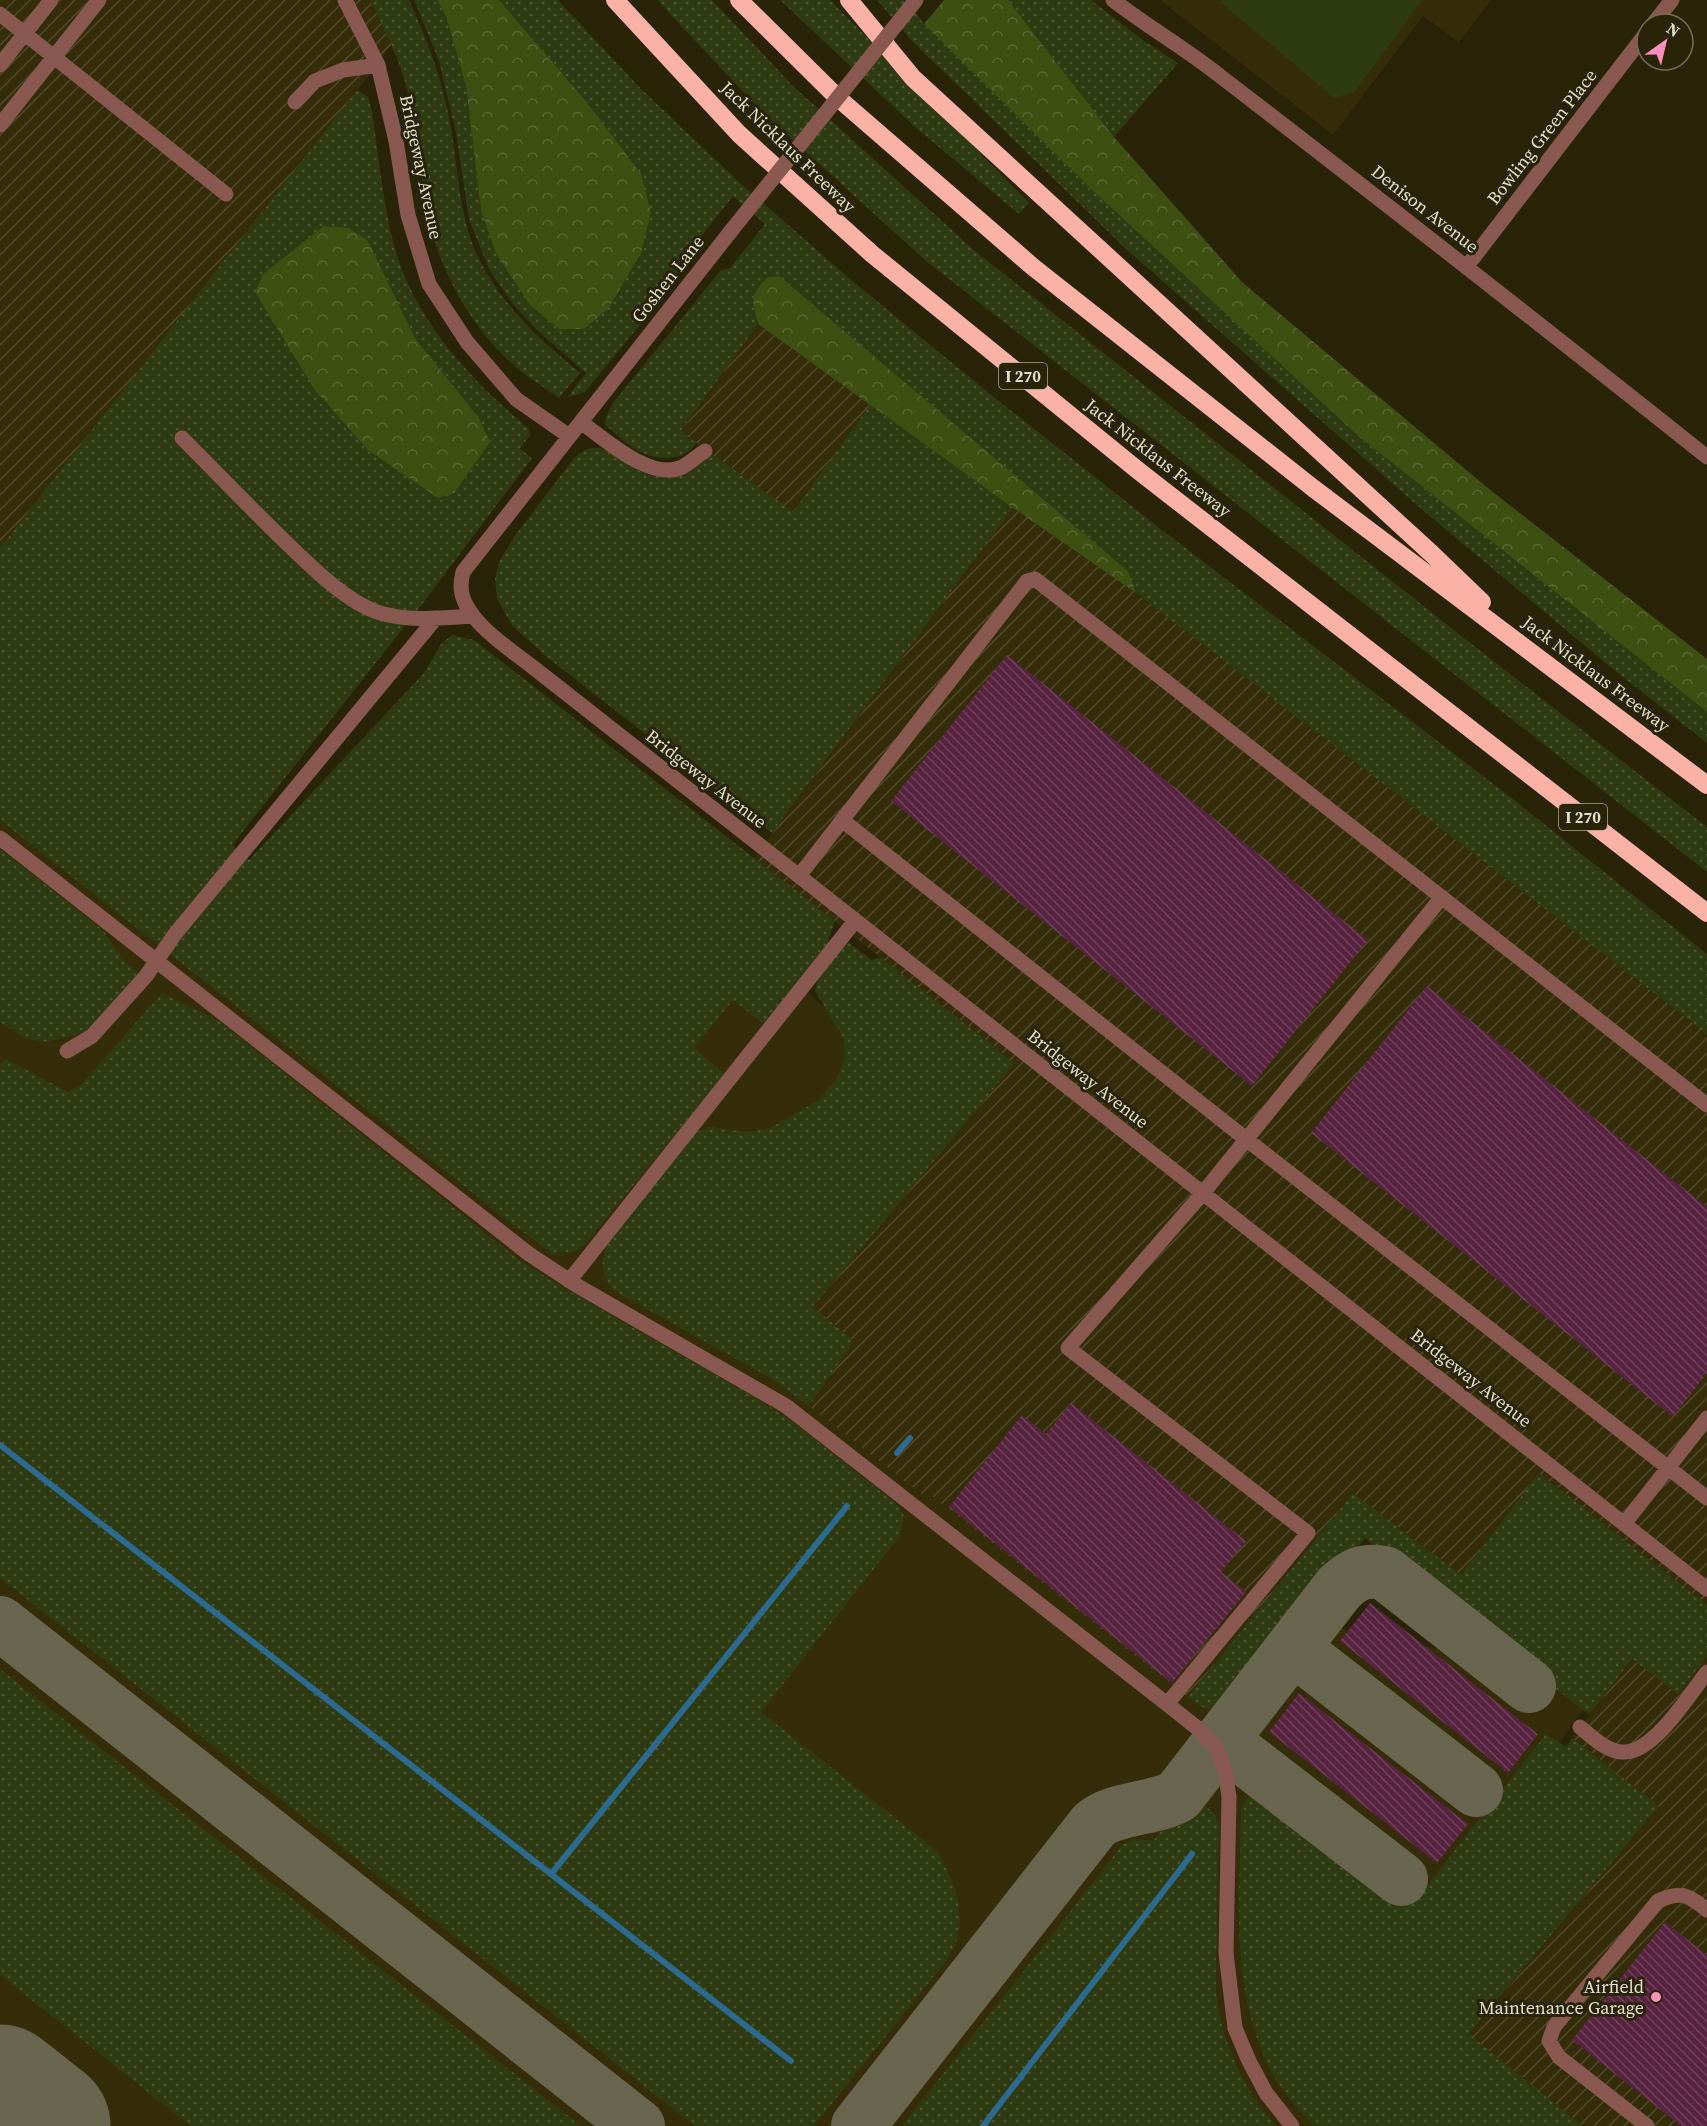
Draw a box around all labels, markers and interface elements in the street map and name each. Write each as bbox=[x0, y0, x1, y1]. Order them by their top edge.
north arrow bbox=[1635, 12, 1695, 72]
text: N bbox=[1662, 17, 1685, 42]
street label: Bowling Green Place bbox=[1481, 64, 1603, 210]
street label: Jack Nicklaus Freeway bbox=[714, 75, 862, 218]
street label: Bridgeway Avenue bbox=[394, 92, 449, 242]
street label: Denison Avenue bbox=[1366, 159, 1484, 259]
street label: Goshen Lane bbox=[626, 230, 710, 328]
road number: I 270 bbox=[999, 363, 1047, 389]
street label: Jack Nicklaus Freeway bbox=[1079, 392, 1237, 523]
street label: Jack Nicklaus Freeway bbox=[1516, 609, 1676, 738]
street label: Bridgeway Avenue bbox=[641, 723, 772, 834]
road number: I 270 bbox=[1559, 804, 1607, 830]
street label: Bridgeway Avenue bbox=[1023, 1023, 1154, 1134]
street label: Bridgeway Avenue bbox=[1406, 1322, 1537, 1433]
place label: Airfield Maintenance Garage bbox=[1479, 1974, 1644, 2020]
marker: Airfield Maintenance Garage bbox=[1649, 1990, 1663, 2004]

